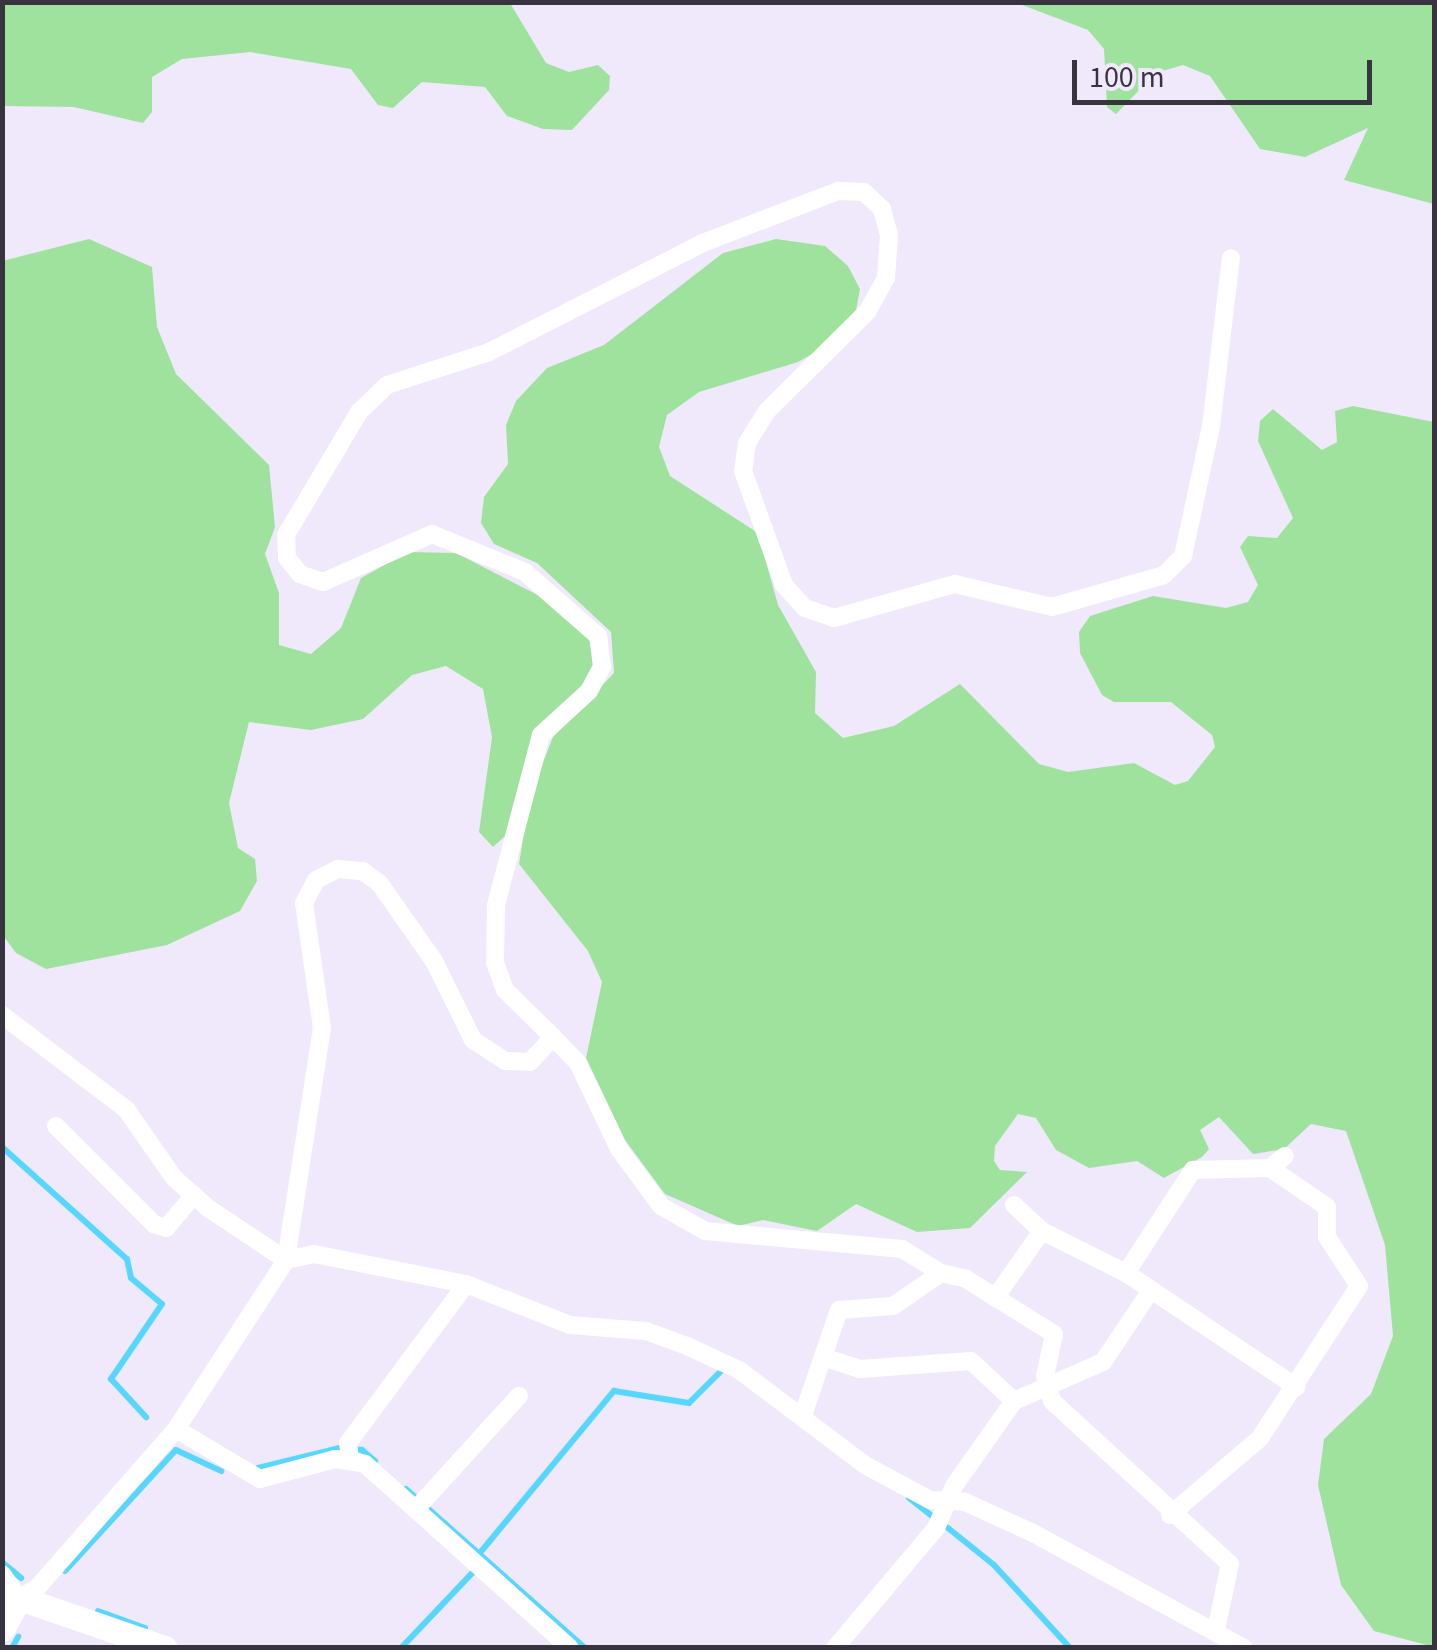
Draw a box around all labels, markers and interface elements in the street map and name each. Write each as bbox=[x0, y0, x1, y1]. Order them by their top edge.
scale bar bbox=[1077, 40, 1377, 102]
text: 100 m bbox=[1089, 56, 1165, 99]

